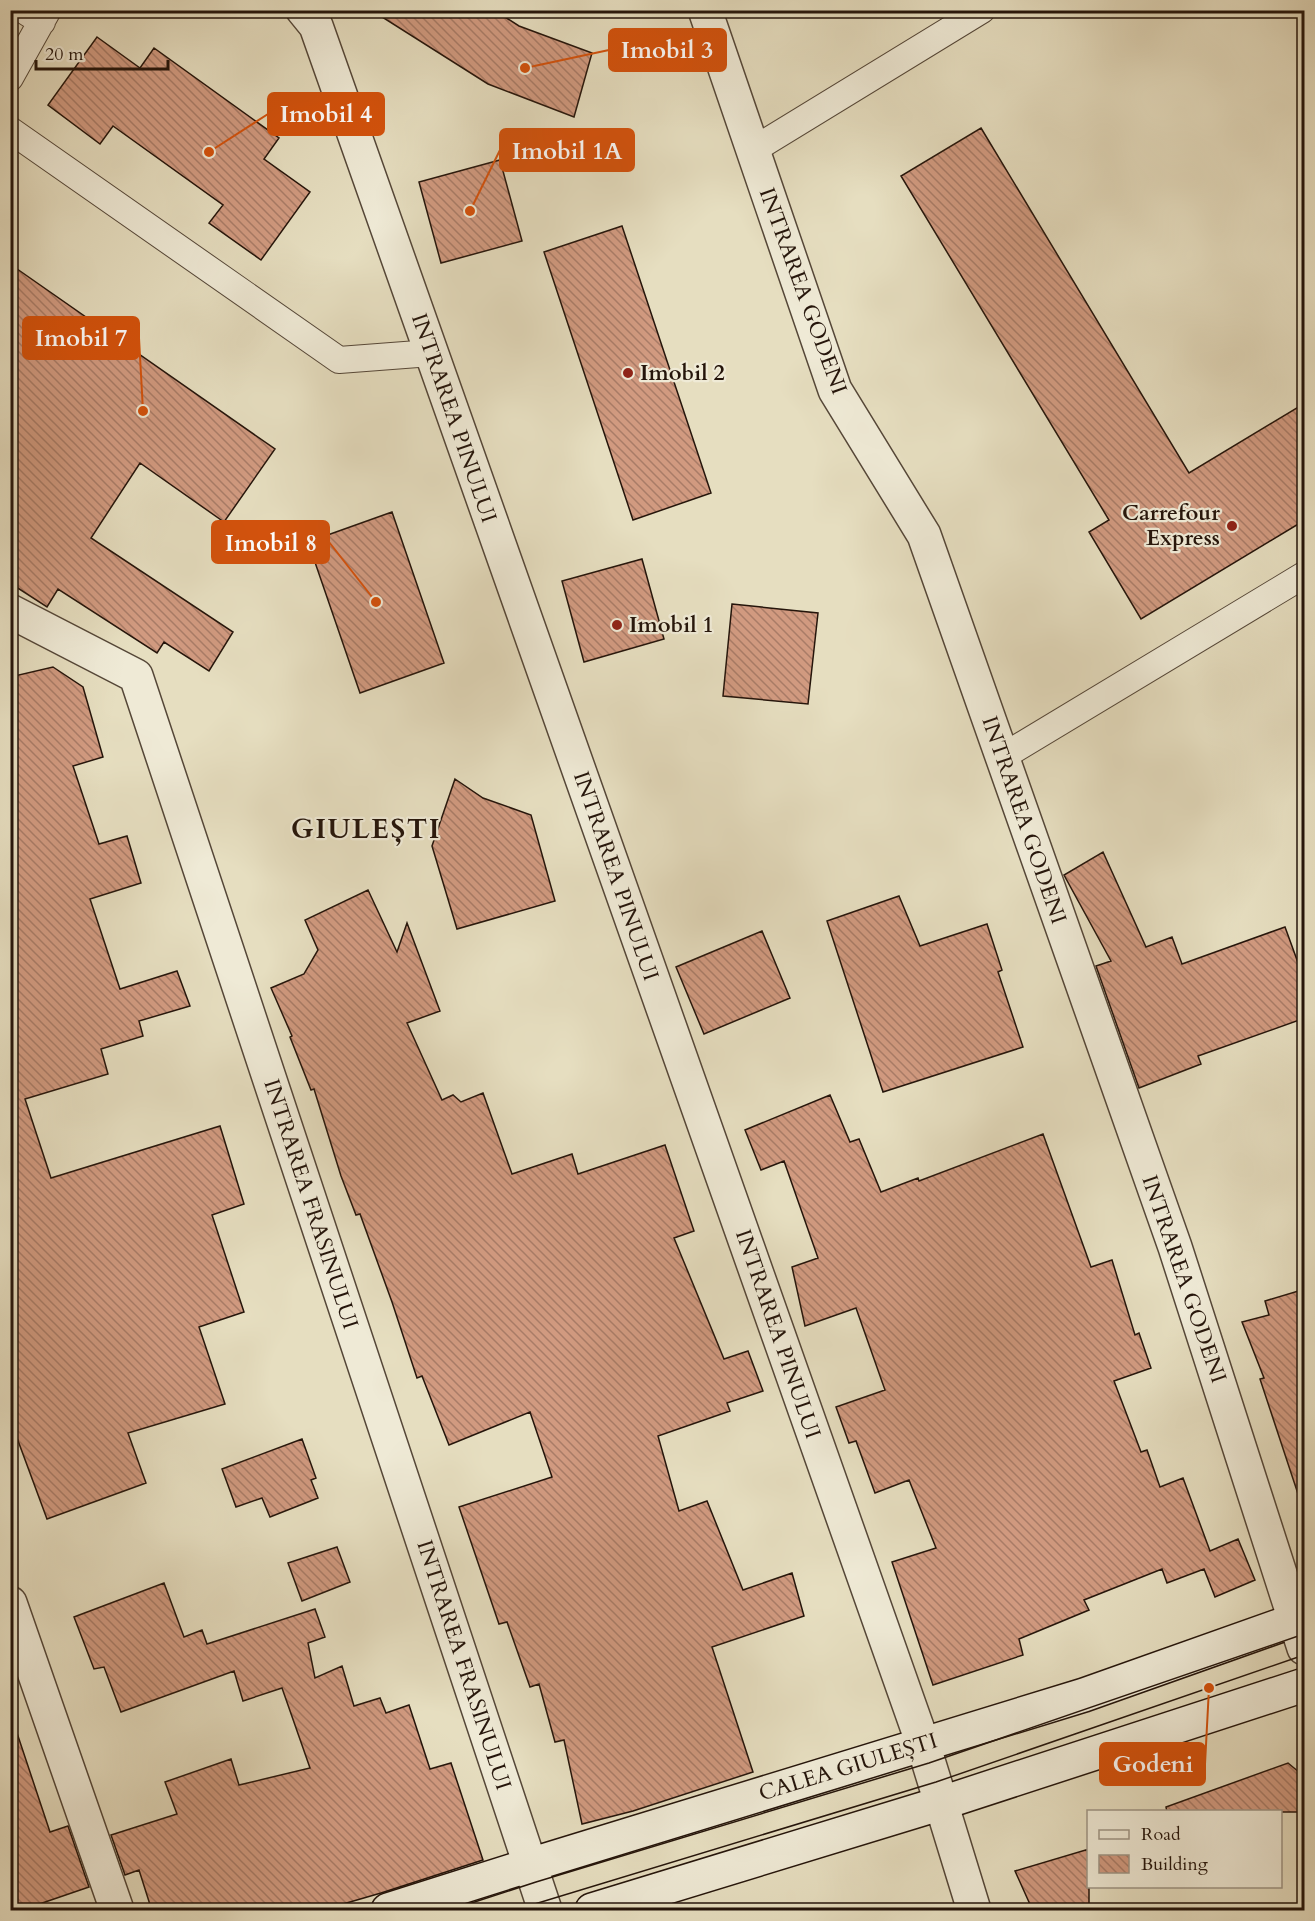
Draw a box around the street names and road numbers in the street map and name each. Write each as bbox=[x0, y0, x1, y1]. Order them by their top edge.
street label: INTRAREA GODENI bbox=[752, 184, 854, 398]
street label: INTRAREA PINULUI bbox=[404, 309, 504, 527]
street label: INTRAREA GODENI bbox=[974, 712, 1074, 928]
street label: INTRAREA PINULUI bbox=[566, 767, 666, 985]
street label: INTRAREA FRASINULUI bbox=[256, 1075, 366, 1333]
street label: INTRAREA GODENI bbox=[1134, 1171, 1234, 1387]
street label: INTRAREA PINULUI bbox=[728, 1225, 828, 1443]
street label: INTRAREA FRASINULUI bbox=[409, 1536, 519, 1794]
street label: CALEA GIULEȘTI bbox=[755, 1726, 941, 1808]

